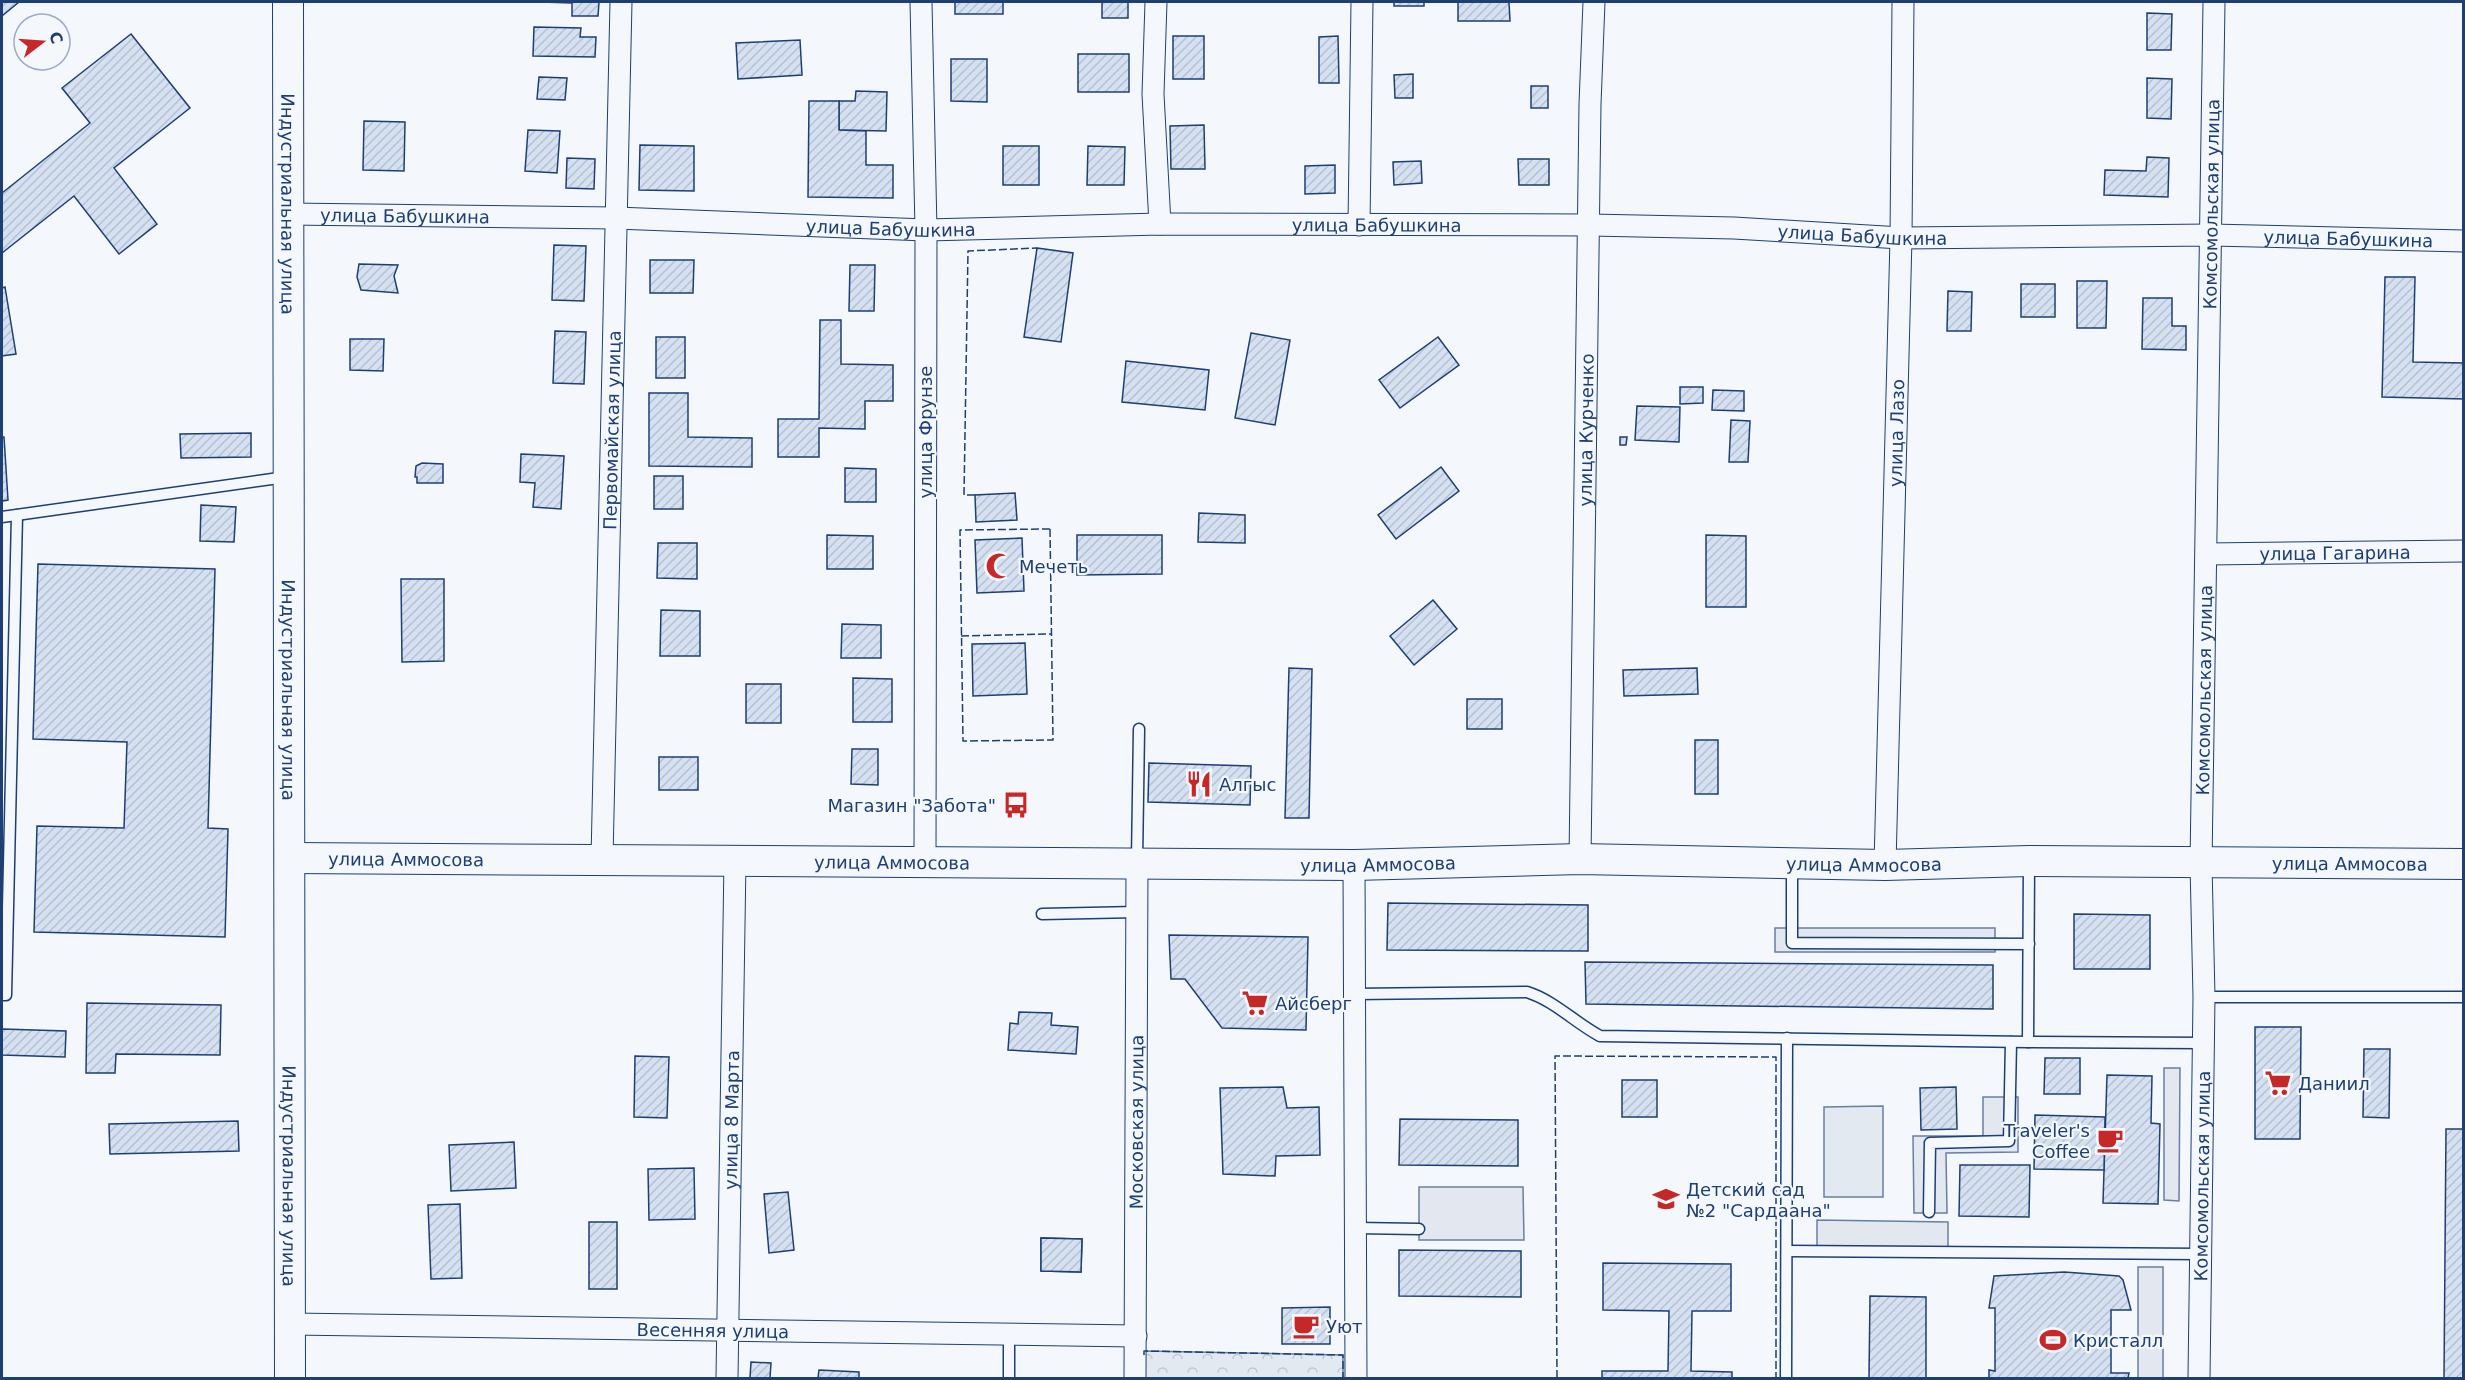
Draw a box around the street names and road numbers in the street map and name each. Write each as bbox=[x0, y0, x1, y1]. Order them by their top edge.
street label: Индустриальная улица bbox=[278, 93, 299, 315]
street label: Комсомольская улица bbox=[2199, 99, 2223, 310]
street label: улица Бабушкина bbox=[320, 204, 490, 227]
street label: улица Бабушкина bbox=[1292, 214, 1462, 235]
street label: улица Бабушкина bbox=[805, 215, 976, 241]
street label: улица Бабушкина bbox=[1777, 220, 1947, 249]
street label: улица Бабушкина bbox=[2263, 226, 2433, 251]
street label: Первомайская улица bbox=[599, 330, 624, 530]
street label: улица Курченко bbox=[1574, 353, 1597, 507]
street label: улица Фрунзе bbox=[915, 366, 936, 498]
street label: улица Лазо bbox=[1884, 379, 1908, 487]
street label: улица Гагарина bbox=[2259, 541, 2411, 564]
street label: Индустриальная улица bbox=[278, 579, 300, 801]
street label: Комсомольская улица bbox=[2192, 585, 2216, 796]
street label: улица Аммосова bbox=[328, 848, 484, 870]
street label: улица Аммосова bbox=[814, 851, 970, 873]
street label: улица Аммосова bbox=[1300, 852, 1456, 876]
street label: улица Аммосова bbox=[2272, 852, 2428, 874]
street label: улица Аммосова bbox=[1786, 853, 1942, 876]
street label: Московская улица bbox=[1125, 1035, 1147, 1209]
street label: улица 8 Марта bbox=[719, 1050, 743, 1190]
street label: Индустриальная улица bbox=[279, 1065, 300, 1287]
street label: Комсомольская улица bbox=[2190, 1071, 2214, 1281]
street label: Весенняя улица bbox=[637, 1318, 789, 1342]

